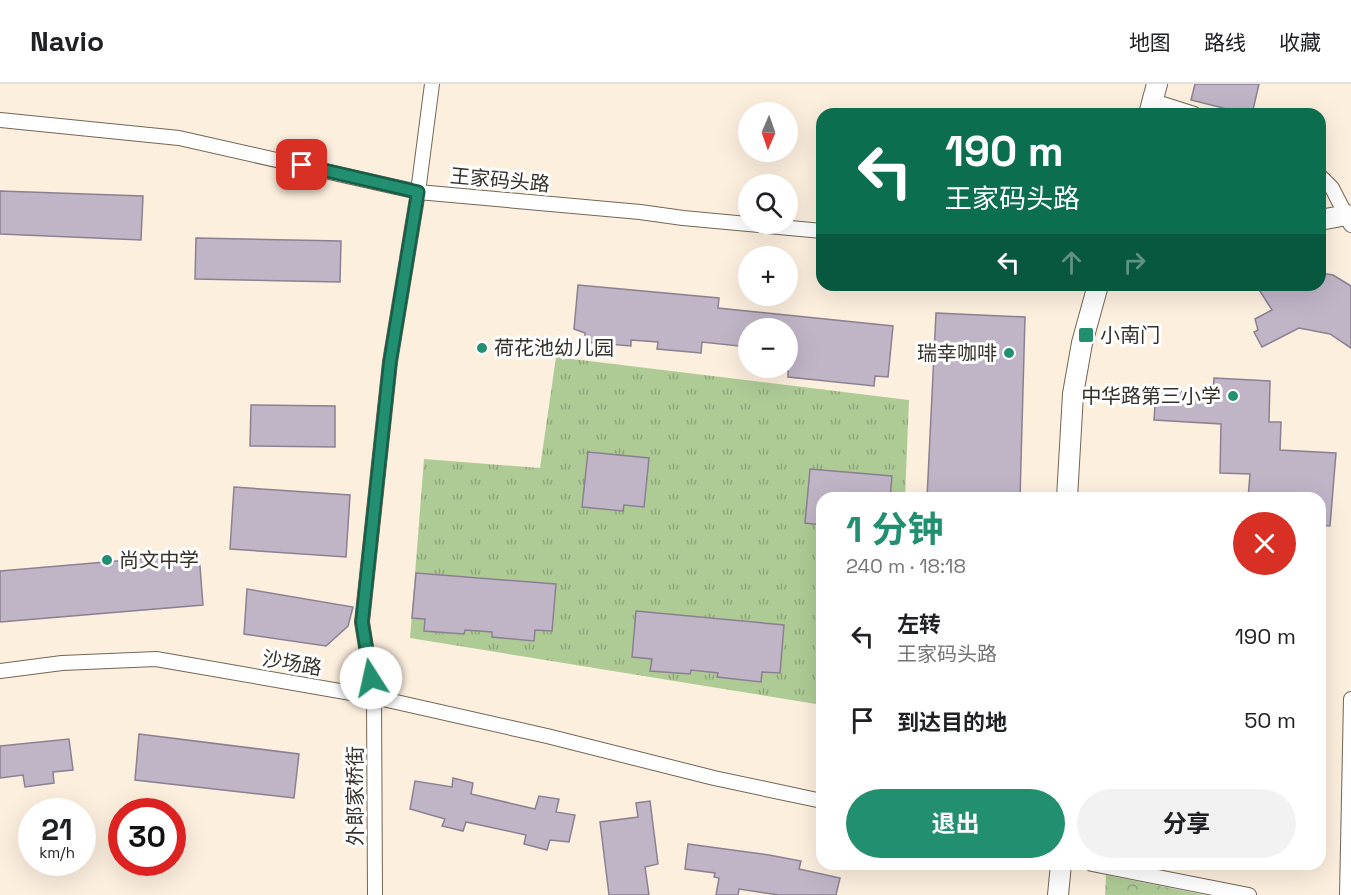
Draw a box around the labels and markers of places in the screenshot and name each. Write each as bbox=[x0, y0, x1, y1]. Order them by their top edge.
pin bbox=[276, 139, 327, 190]
place label: 小南门 bbox=[1100, 322, 1160, 348]
marker: 小南门 bbox=[1077, 326, 1095, 344]
place label: 荷花池幼儿园 bbox=[494, 335, 614, 361]
place label: 瑞幸咖啡 bbox=[917, 340, 997, 366]
marker: 荷花池幼儿园 bbox=[475, 341, 489, 355]
marker: 瑞幸咖啡 bbox=[1002, 346, 1016, 360]
place label: 中华路第三小学 bbox=[1081, 383, 1221, 409]
marker: 中华路第三小学 bbox=[1226, 389, 1240, 403]
place label: 尚文中学 bbox=[119, 547, 199, 573]
marker: 尚文中学 bbox=[100, 553, 114, 567]

